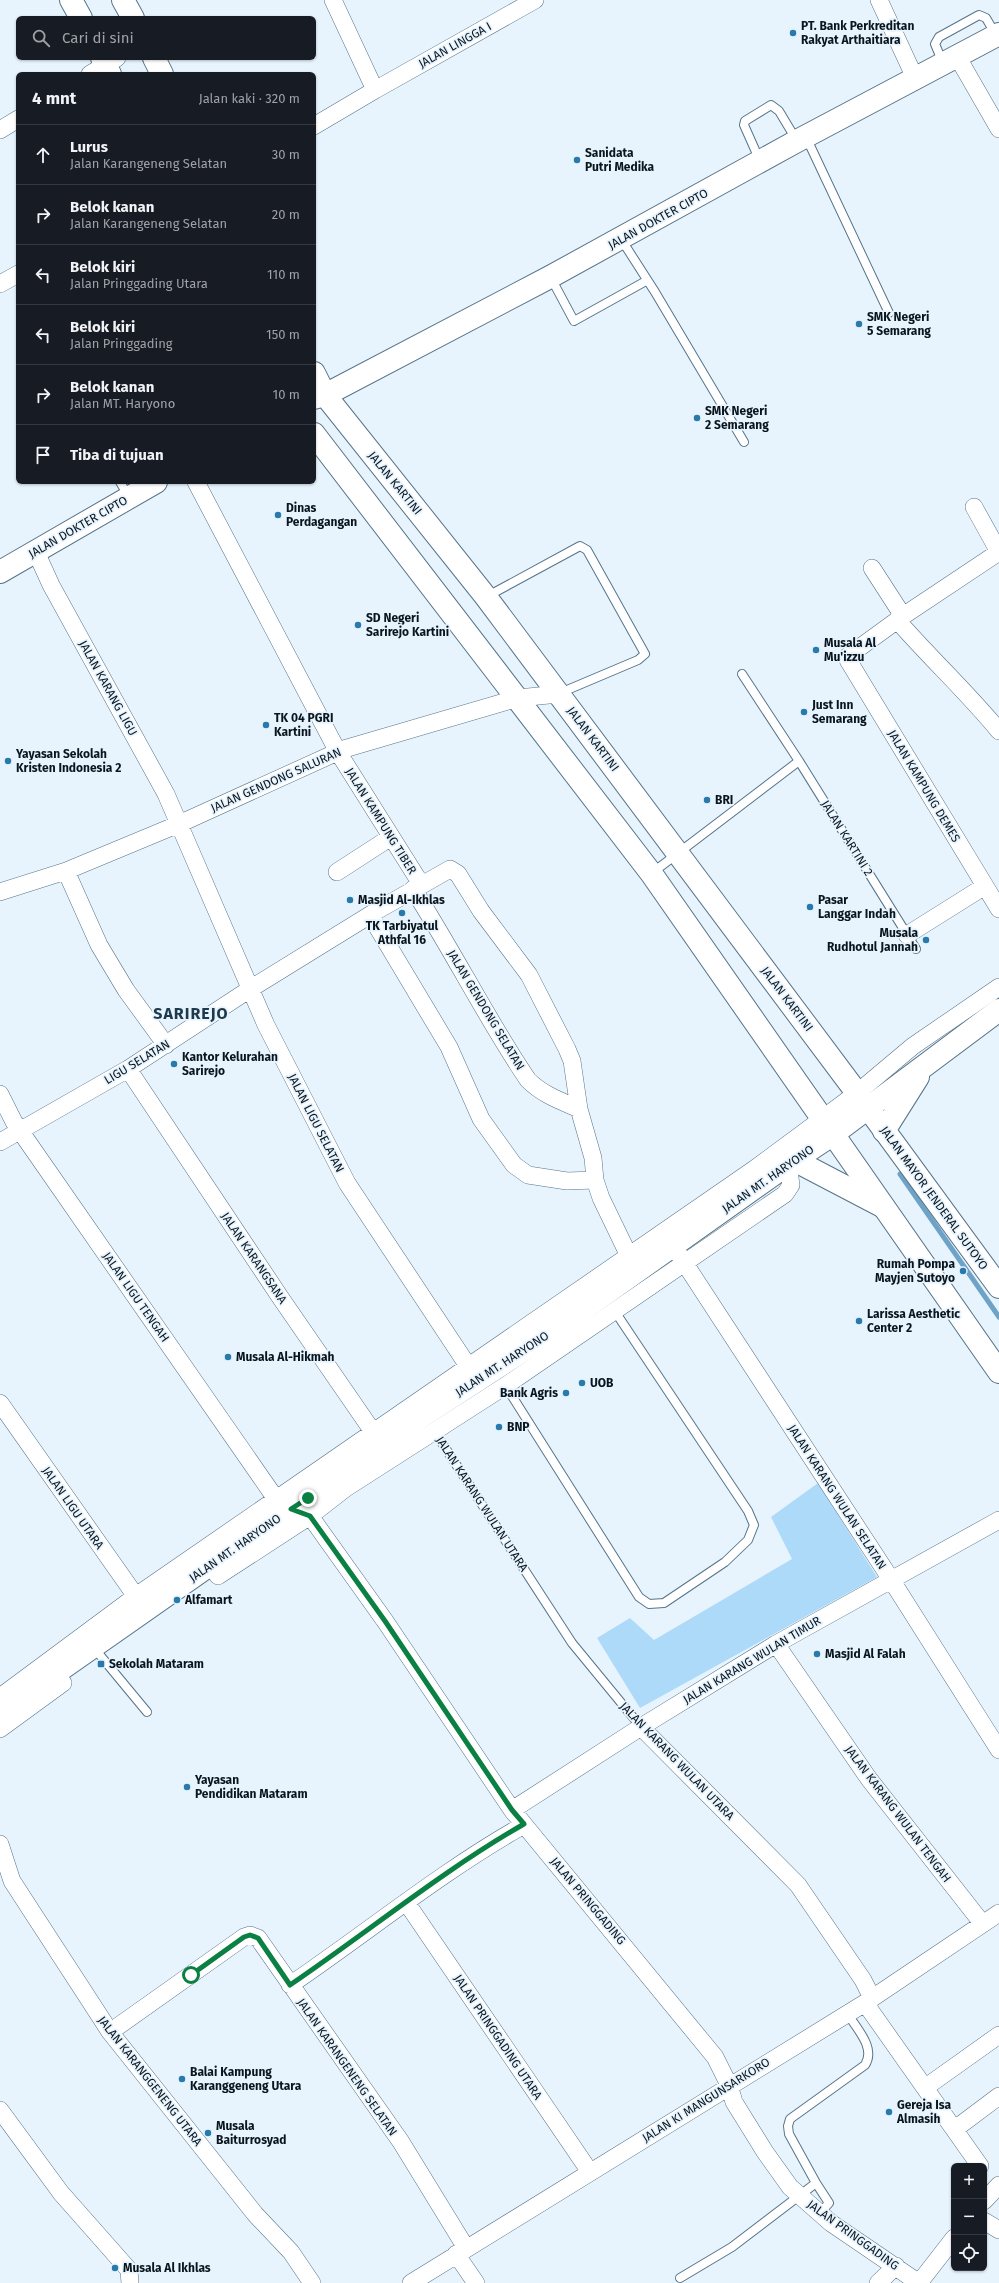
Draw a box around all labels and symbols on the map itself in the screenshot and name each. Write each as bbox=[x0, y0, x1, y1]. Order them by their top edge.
street label: JALAN LINGGA I bbox=[416, 19, 494, 71]
place label: PT. Bank Perkreditan Rakyat Arthaitiara bbox=[801, 19, 914, 47]
marker: PT. Bank Perkreditan Rakyat Arthaitiara bbox=[788, 28, 798, 38]
place label: Sanidata Putri Medika bbox=[585, 146, 655, 174]
marker: Sanidata Putri Medika bbox=[572, 155, 582, 165]
street label: JALAN DOKTER CIPTO bbox=[606, 186, 710, 252]
place label: SMK Negeri 5 Semarang bbox=[867, 310, 931, 338]
marker: SMK Negeri 5 Semarang bbox=[854, 319, 864, 329]
place label: SMK Negeri 2 Semarang bbox=[705, 404, 769, 432]
marker: SMK Negeri 2 Semarang bbox=[692, 413, 702, 423]
street label: JALAN KARTINI bbox=[365, 449, 425, 517]
street label: JALAN DOKTER CIPTO bbox=[26, 493, 130, 561]
place label: Dinas Perdagangan bbox=[286, 501, 357, 529]
marker: Dinas Perdagangan bbox=[273, 510, 283, 520]
place label: SD Negeri Sarirejo Kartini bbox=[366, 611, 449, 639]
marker: SD Negeri Sarirejo Kartini bbox=[353, 620, 363, 630]
place label: Musala Al Mu'izzu bbox=[824, 636, 876, 664]
street label: JALAN KARANG LIGU bbox=[76, 638, 140, 738]
marker: Musala Al Mu'izzu bbox=[811, 645, 821, 655]
place label: Just Inn Semarang bbox=[811, 698, 867, 726]
street label: JALAN KARTINI bbox=[564, 704, 622, 774]
marker: Just Inn Semarang bbox=[799, 707, 809, 717]
place label: TK 04 PGRI Kartini bbox=[274, 711, 333, 739]
marker: TK 04 PGRI Kartini bbox=[261, 720, 271, 730]
street label: JALAN KAMPUNG DEMES bbox=[885, 727, 963, 845]
street label: JALAN GENDONG SALURAN bbox=[209, 745, 343, 815]
place label: Yayasan Sekolah Kristen Indonesia 2 bbox=[15, 747, 121, 775]
marker: Yayasan Sekolah Kristen Indonesia 2 bbox=[3, 756, 13, 766]
street label: JALAN KAMPUNG TIBER bbox=[343, 765, 419, 877]
place label: BRI bbox=[715, 793, 733, 807]
marker: BRI bbox=[702, 795, 712, 805]
street label: JALAN KARTINI 2 bbox=[818, 798, 876, 878]
place label: Masjid Al-Ikhlas bbox=[358, 893, 445, 907]
place label: Pasar Langgar Indah bbox=[818, 893, 896, 921]
marker: Masjid Al-Ikhlas bbox=[345, 895, 355, 905]
marker: Pasar Langgar Indah bbox=[805, 902, 815, 912]
marker: TK Tarbiyatul Athfal 16 bbox=[397, 908, 407, 918]
place label: TK Tarbiyatul Athfal 16 bbox=[366, 919, 439, 947]
place label: Musala Rudhotul Jannah bbox=[827, 926, 918, 954]
marker: Musala Rudhotul Jannah bbox=[921, 935, 931, 945]
street label: JALAN GENDONG SELATAN bbox=[445, 947, 527, 1073]
street label: JALAN KARTINI bbox=[758, 964, 816, 1034]
district label: SARIREJO bbox=[153, 1004, 229, 1023]
street label: LIGU SELATAN bbox=[102, 1037, 172, 1087]
place label: Kantor Kelurahan Sarirejo bbox=[182, 1050, 278, 1078]
marker: Kantor Kelurahan Sarirejo bbox=[169, 1059, 179, 1069]
street label: JALAN LIGU SELATAN bbox=[285, 1071, 347, 1175]
street label: JALAN MAYOR JENDERAL SUTOYO bbox=[877, 1124, 991, 1272]
street label: JALAN MT. HARYONO bbox=[720, 1142, 816, 1216]
street label: JALAN KARANGSANA bbox=[218, 1210, 290, 1306]
street label: JALAN LIGU TENGAH bbox=[100, 1249, 172, 1345]
place label: Rumah Pompa Mayjen Sutoyo bbox=[875, 1257, 955, 1285]
marker: Rumah Pompa Mayjen Sutoyo bbox=[958, 1266, 968, 1276]
place label: Larissa Aesthetic Center 2 bbox=[867, 1307, 960, 1335]
marker: Larissa Aesthetic Center 2 bbox=[854, 1316, 864, 1326]
street label: JALAN MT. HARYONO bbox=[453, 1329, 551, 1399]
place label: Musala Al-Hikmah bbox=[236, 1350, 334, 1364]
marker: Musala Al-Hikmah bbox=[223, 1352, 233, 1362]
place label: UOB bbox=[590, 1376, 614, 1390]
marker: UOB bbox=[577, 1378, 587, 1388]
place label: Bank Agris bbox=[500, 1386, 558, 1400]
marker: Bank Agris bbox=[561, 1388, 571, 1398]
place label: BNP bbox=[507, 1420, 530, 1434]
marker: BNP bbox=[494, 1422, 504, 1432]
street label: JALAN KARANG WULAN SELATAN bbox=[785, 1422, 889, 1572]
street label: JALAN KARANG WULAN UTARA bbox=[433, 1434, 531, 1574]
street label: JALAN LIGU UTARA bbox=[39, 1464, 107, 1552]
route end bbox=[299, 1489, 317, 1507]
street label: JALAN MT. HARYONO bbox=[187, 1511, 283, 1585]
place label: Alfamart bbox=[184, 1593, 233, 1607]
marker: Alfamart bbox=[172, 1595, 182, 1605]
street label: JALAN KARANG WULAN TIMUR bbox=[681, 1613, 823, 1707]
place label: Masjid Al Falah bbox=[825, 1647, 906, 1661]
marker: Masjid Al Falah bbox=[812, 1649, 822, 1659]
place label: Sekolah Mataram bbox=[109, 1657, 204, 1671]
marker: Sekolah Mataram bbox=[96, 1659, 106, 1669]
street label: JALAN KARANG WULAN UTARA bbox=[617, 1699, 737, 1823]
street label: JALAN KARANG WULAN TENGAH bbox=[842, 1743, 954, 1885]
place label: Yayasan Pendidikan Mataram bbox=[194, 1773, 308, 1801]
marker: Yayasan Pendidikan Mataram bbox=[182, 1782, 192, 1792]
street label: JALAN PRINGGADING bbox=[547, 1854, 629, 1948]
route start bbox=[182, 1966, 200, 1984]
street label: JALAN PRINGGADING UTARA bbox=[451, 1972, 545, 2102]
street label: JALAN KARANGENENG SELATAN bbox=[294, 1996, 400, 2138]
street label: JALAN KARANGGENENG UTARA bbox=[95, 2013, 205, 2149]
street label: JALAN KI MANGUNSARKORO bbox=[640, 2055, 772, 2145]
place label: Balai Kampung Karanggeneng Utara bbox=[190, 2065, 302, 2093]
marker: Balai Kampung Karanggeneng Utara bbox=[177, 2074, 187, 2084]
place label: Gereja Isa Almasih bbox=[896, 2098, 951, 2126]
marker: Gereja Isa Almasih bbox=[884, 2107, 894, 2117]
place label: Musala Baiturrosyad bbox=[216, 2119, 286, 2147]
marker: Musala Baiturrosyad bbox=[203, 2128, 213, 2138]
street label: JALAN PRINGGADING bbox=[804, 2197, 902, 2273]
place label: Musala Al Ikhlas bbox=[123, 2261, 211, 2275]
marker: Musala Al Ikhlas bbox=[110, 2263, 120, 2273]

